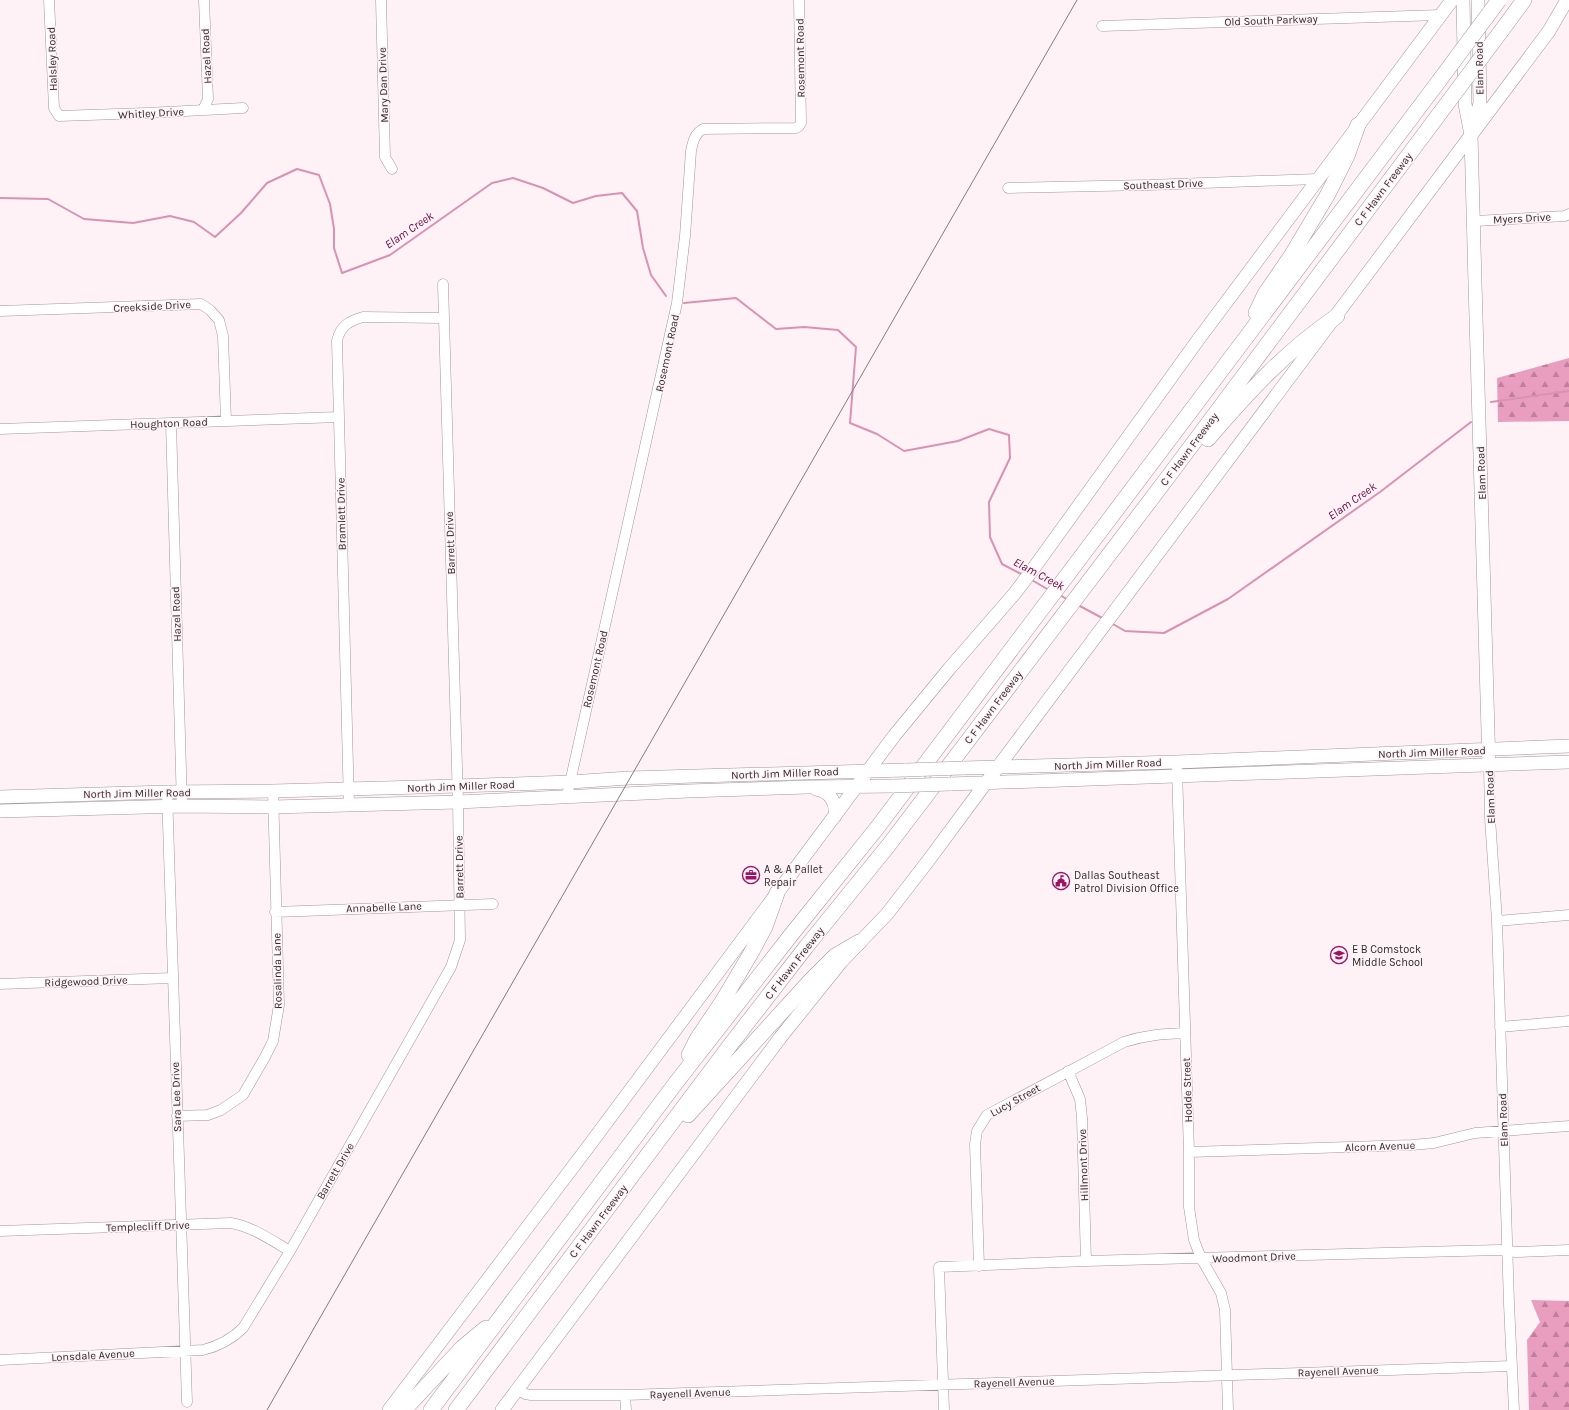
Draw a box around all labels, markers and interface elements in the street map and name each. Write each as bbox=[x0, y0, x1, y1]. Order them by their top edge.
street label: Old South Parkway bbox=[1224, 12, 1318, 29]
street label: Rosemont Road bbox=[793, 18, 808, 98]
street label: Halsley Road bbox=[45, 27, 60, 91]
street label: Hazel Road bbox=[199, 28, 214, 84]
street label: Elam Road bbox=[1473, 41, 1486, 95]
street label: Mary Dan Drive bbox=[376, 47, 391, 123]
street label: Whitley Drive bbox=[118, 105, 185, 122]
street label: C F Hawn Freeway bbox=[1352, 150, 1415, 229]
street label: Southeast Drive bbox=[1123, 177, 1204, 192]
water label: Elam Creek bbox=[382, 208, 437, 251]
street label: Myers Drive bbox=[1493, 210, 1552, 227]
street label: Creekside Drive bbox=[113, 298, 192, 315]
street label: Rosemont Road bbox=[653, 313, 682, 393]
street label: C F Hawn Freeway bbox=[1158, 410, 1221, 489]
street label: Houghton Road bbox=[130, 416, 208, 431]
street label: Elam Road bbox=[1474, 446, 1489, 500]
street label: Bramlett Drive bbox=[334, 477, 349, 550]
water label: Elam Creek bbox=[1325, 479, 1380, 523]
street label: Barrett Drive bbox=[443, 511, 458, 575]
water label: Elam Creek bbox=[1011, 555, 1068, 594]
street label: Hazel Road bbox=[169, 586, 184, 642]
street label: Rosemont Road bbox=[580, 629, 611, 709]
street label: C F Hawn Freeway bbox=[962, 668, 1025, 747]
street label: North Jim Miller Road bbox=[1378, 744, 1486, 761]
street label: North Jim Miller Road bbox=[1054, 756, 1162, 773]
street label: North Jim Miller Road bbox=[731, 765, 839, 782]
street label: Elam Road bbox=[1483, 770, 1498, 824]
street label: North Jim Miller Road bbox=[407, 778, 515, 795]
street label: North Jim Miller Road bbox=[83, 786, 191, 801]
street label: Barrett Drive bbox=[452, 835, 467, 899]
place label: A & A Pallet Repair bbox=[764, 863, 823, 889]
office icon: A & A Pallet Repair bbox=[741, 865, 761, 885]
place label: Dallas Southeast Patrol Division Office bbox=[1074, 869, 1179, 895]
public building icon: Dallas Southeast Patrol Division Office bbox=[1051, 871, 1071, 891]
street label: Annabelle Lane bbox=[346, 900, 422, 915]
street label: C F Hawn Freeway bbox=[762, 924, 827, 1002]
street label: Rosalinda Lane bbox=[270, 932, 285, 1009]
place label: E B Comstock Middle School bbox=[1352, 943, 1423, 969]
school or university icon: E B Comstock Middle School bbox=[1329, 945, 1349, 965]
street label: Ridgewood Drive bbox=[44, 974, 128, 989]
street label: Hodde Street bbox=[1180, 1057, 1195, 1123]
street label: Sara Lee Drive bbox=[169, 1061, 184, 1132]
street label: Lucy Street bbox=[988, 1081, 1043, 1120]
street label: Elam Road bbox=[1496, 1093, 1511, 1147]
street label: Hillmont Drive bbox=[1076, 1128, 1091, 1201]
street label: Alcorn Avenue bbox=[1345, 1139, 1416, 1154]
street label: Barrett Drive bbox=[314, 1140, 357, 1202]
street label: C F Hawn Freeway bbox=[567, 1182, 630, 1261]
street label: Templecliff Drive bbox=[106, 1219, 190, 1234]
street label: Woodmont Drive bbox=[1212, 1250, 1296, 1265]
street label: Lonsdale Avenue bbox=[51, 1347, 135, 1364]
street label: Rayenell Avenue bbox=[1297, 1364, 1379, 1379]
street label: Rayenell Avenue bbox=[973, 1375, 1055, 1390]
street label: Rayenell Avenue bbox=[649, 1386, 731, 1401]

